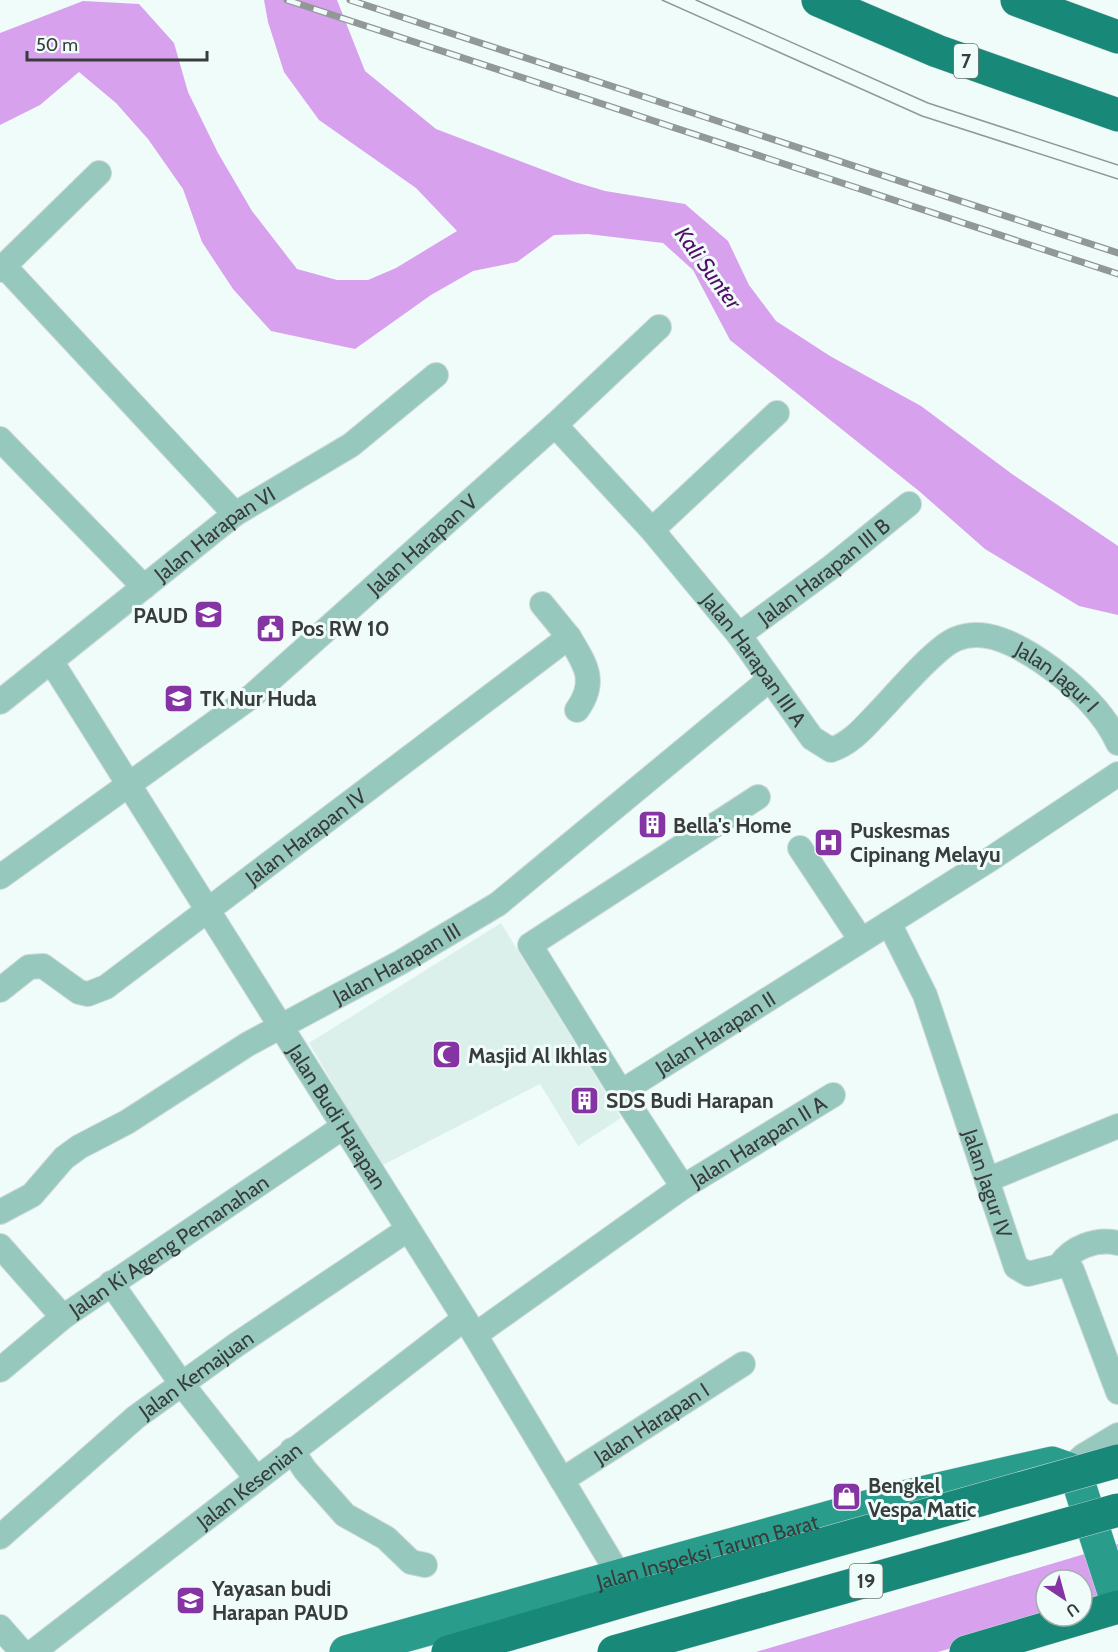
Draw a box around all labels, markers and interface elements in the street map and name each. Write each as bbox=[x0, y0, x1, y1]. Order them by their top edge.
scale bar bbox=[27, 24, 207, 62]
text: 50 m bbox=[36, 34, 78, 56]
road number: 7 bbox=[954, 44, 978, 78]
water label: Kali Sunter bbox=[669, 222, 748, 315]
street label: Jalan Harapan VI bbox=[148, 481, 279, 587]
street label: Jalan Harapan V bbox=[361, 488, 482, 601]
street label: Jalan Harapan III B bbox=[752, 512, 894, 630]
street label: Jalan Harapan III A bbox=[696, 587, 812, 731]
school or university icon: PAUD bbox=[193, 599, 225, 631]
place label: PAUD bbox=[133, 603, 188, 628]
public building icon: Pos RW 10 bbox=[254, 612, 286, 644]
place label: Pos RW 10 bbox=[291, 616, 390, 641]
street label: Jalan Jagur I bbox=[1010, 635, 1105, 717]
school or university icon: TK Nur Huda bbox=[163, 682, 195, 714]
place label: TK Nur Huda bbox=[200, 686, 317, 711]
street label: Jalan Harapan IV bbox=[239, 783, 371, 890]
building icon: Bella's Home bbox=[636, 809, 668, 841]
place label: Bella's Home bbox=[673, 813, 792, 838]
place label: Puskesmas Cipinang Melayu bbox=[850, 818, 1001, 867]
hospital icon: Puskesmas Cipinang Melayu bbox=[813, 826, 845, 858]
street label: Jalan Harapan III bbox=[328, 917, 465, 1009]
street label: Jalan Harapan II bbox=[650, 985, 780, 1080]
street label: Jalan Budi Harapan bbox=[282, 1039, 392, 1193]
mosque icon: Masjid Al Ikhlas bbox=[431, 1039, 463, 1071]
place label: Masjid Al Ikhlas bbox=[468, 1043, 607, 1068]
building icon: SDS Budi Harapan bbox=[569, 1084, 601, 1116]
place label: SDS Budi Harapan bbox=[606, 1088, 773, 1113]
street label: Jalan Harapan II A bbox=[685, 1090, 831, 1193]
street label: Jalan Jagur IV bbox=[958, 1125, 1018, 1241]
street label: Jalan Ki Ageng Pemanahan bbox=[63, 1169, 273, 1322]
street label: Jalan Kemajuan bbox=[133, 1325, 258, 1424]
street label: Jalan Harapan I bbox=[588, 1377, 713, 1469]
street label: Jalan Kesenian bbox=[191, 1437, 307, 1534]
place label: Bengkel Vespa Matic bbox=[868, 1473, 977, 1522]
shop icon: Bengkel Vespa Matic bbox=[831, 1481, 863, 1513]
street label: Jalan Inspeksi Tarum Barat bbox=[593, 1509, 821, 1594]
road number: 19 bbox=[850, 1564, 882, 1598]
north arrow bbox=[1034, 1568, 1094, 1628]
place label: Yayasan budi Harapan PAUD bbox=[211, 1576, 348, 1625]
school or university icon: Yayasan budi Harapan PAUD bbox=[175, 1584, 207, 1616]
text: U bbox=[1062, 1599, 1083, 1621]

